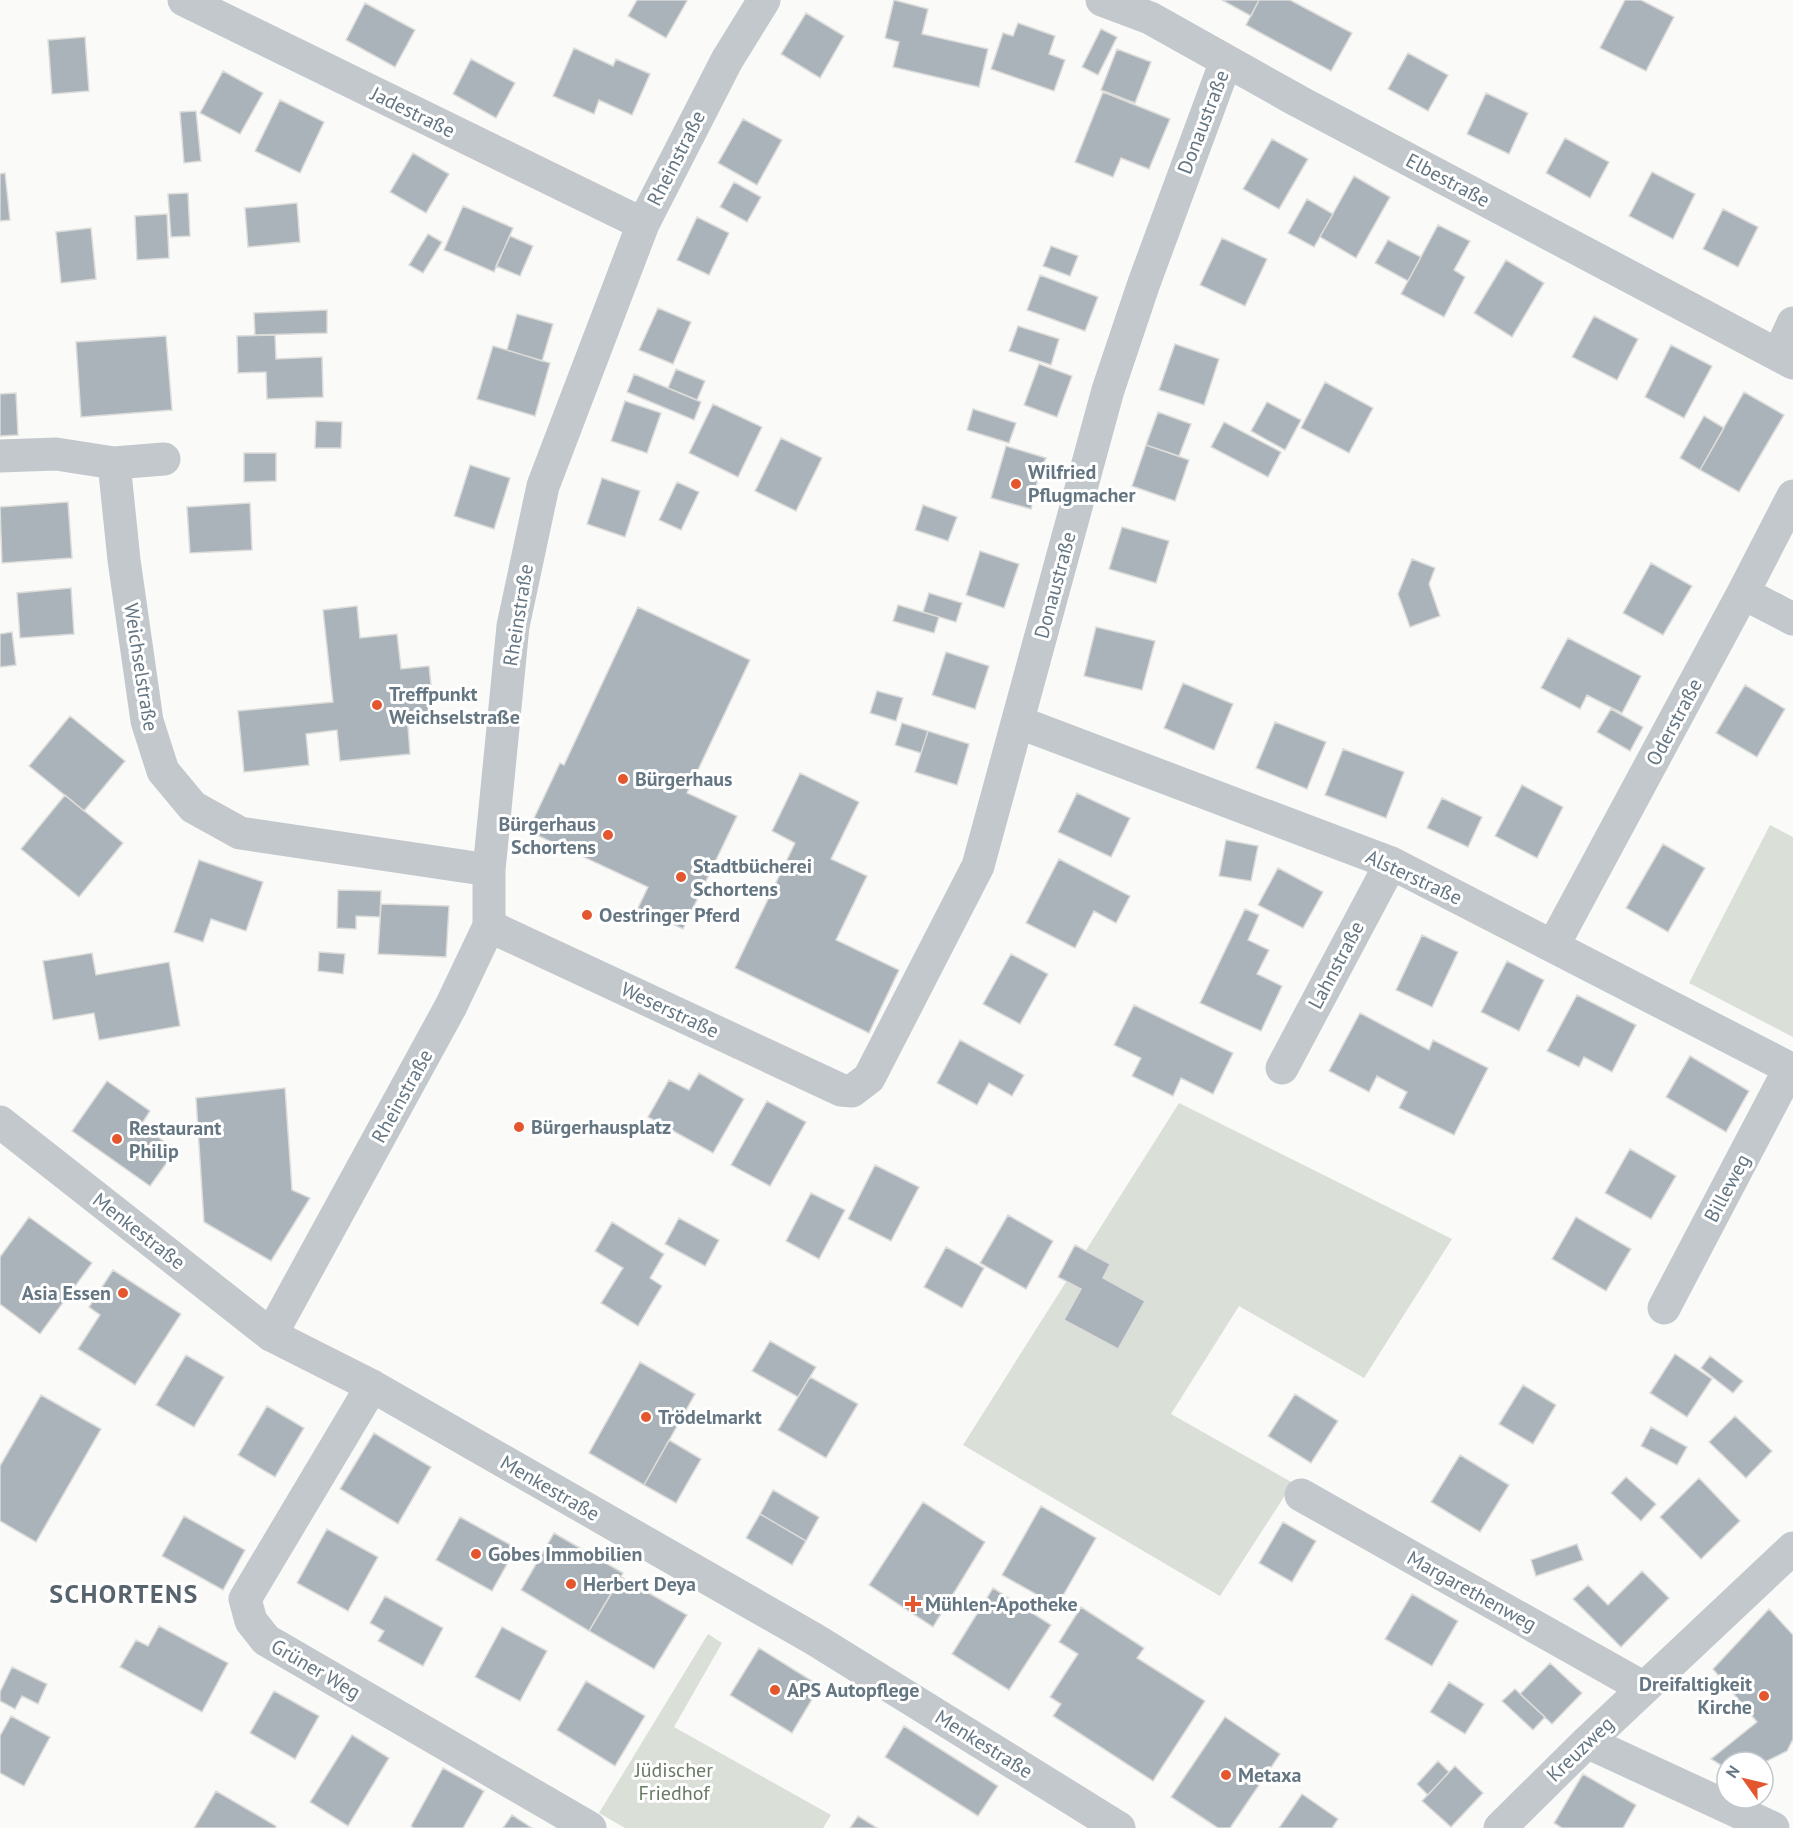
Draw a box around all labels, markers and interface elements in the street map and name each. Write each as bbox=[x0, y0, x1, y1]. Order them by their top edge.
street label: Donaustraße bbox=[1171, 66, 1235, 178]
street label: Jadestraße bbox=[366, 80, 459, 144]
street label: Rheinstraße bbox=[641, 106, 711, 210]
street label: Elbestraße bbox=[1402, 147, 1494, 213]
place label: Wilfried Pflugmacher bbox=[1028, 459, 1136, 508]
marker: Wilfried Pflugmacher bbox=[1009, 477, 1023, 491]
street label: Donaustraße bbox=[1028, 529, 1082, 641]
street label: Rheinstraße bbox=[497, 562, 539, 668]
street label: Weichselstraße bbox=[118, 601, 164, 733]
street label: Oderstraße bbox=[1640, 674, 1708, 770]
place label: Treffpunkt Weichselstraße bbox=[389, 681, 520, 730]
marker: Treffpunkt Weichselstraße bbox=[370, 698, 384, 712]
place label: Bürgerhaus bbox=[635, 766, 733, 792]
marker: Bürgerhaus bbox=[616, 772, 630, 786]
place label: Bürgerhaus Schortens bbox=[498, 811, 596, 860]
marker: Bürgerhaus Schortens bbox=[601, 828, 615, 842]
street label: Alsterstraße bbox=[1362, 843, 1466, 911]
place label: Stadtbücherei Schortens bbox=[693, 853, 812, 902]
marker: Stadtbücherei Schortens bbox=[674, 870, 688, 884]
place label: Oestringer Pferd bbox=[599, 902, 740, 928]
marker: Oestringer Pferd bbox=[580, 908, 594, 922]
street label: Lahnstraße bbox=[1302, 917, 1370, 1013]
street label: Weserstraße bbox=[617, 976, 723, 1044]
street label: Rheinstraße bbox=[366, 1045, 438, 1147]
place label: Bürgerhausplatz bbox=[531, 1114, 671, 1140]
place label: Restaurant Philip bbox=[129, 1115, 221, 1164]
marker: Bürgerhausplatz bbox=[512, 1120, 526, 1134]
marker: Restaurant Philip bbox=[110, 1132, 124, 1146]
street label: Billeweg bbox=[1698, 1149, 1756, 1227]
street label: Menkestraße bbox=[88, 1187, 190, 1275]
place label: Asia Essen bbox=[22, 1280, 111, 1306]
marker: Asia Essen bbox=[116, 1286, 130, 1300]
place label: Trödelmarkt bbox=[658, 1404, 762, 1430]
marker: Trödelmarkt bbox=[639, 1410, 653, 1424]
street label: Menkestraße bbox=[496, 1449, 604, 1527]
place label: Gobes Immobilien bbox=[488, 1541, 642, 1567]
street label: Margarethenweg bbox=[1403, 1545, 1541, 1637]
marker: Gobes Immobilien bbox=[469, 1547, 483, 1561]
place label: Herbert Deya bbox=[583, 1571, 696, 1597]
district label: SCHORTENS bbox=[49, 1577, 199, 1610]
marker: Herbert Deya bbox=[564, 1577, 578, 1591]
place label: Mühlen-Apotheke bbox=[925, 1591, 1078, 1617]
marker: Mühlen-Apotheke bbox=[906, 1597, 920, 1611]
street label: Grüner Weg bbox=[267, 1633, 365, 1705]
place label: Dreifaltigkeit Kirche bbox=[1639, 1671, 1752, 1720]
place label: APS Autopflege bbox=[787, 1677, 919, 1703]
marker: APS Autopflege bbox=[768, 1683, 782, 1697]
marker: Dreifaltigkeit Kirche bbox=[1757, 1689, 1771, 1703]
street label: Menkestraße bbox=[930, 1704, 1038, 1784]
street label: Kreuzweg bbox=[1541, 1711, 1619, 1787]
north arrow bbox=[1715, 1750, 1775, 1810]
park label: Jüdischer Friedhof bbox=[634, 1757, 713, 1806]
place label: Metaxa bbox=[1238, 1762, 1302, 1788]
text: N bbox=[1721, 1762, 1744, 1782]
marker: Metaxa bbox=[1219, 1768, 1233, 1782]

